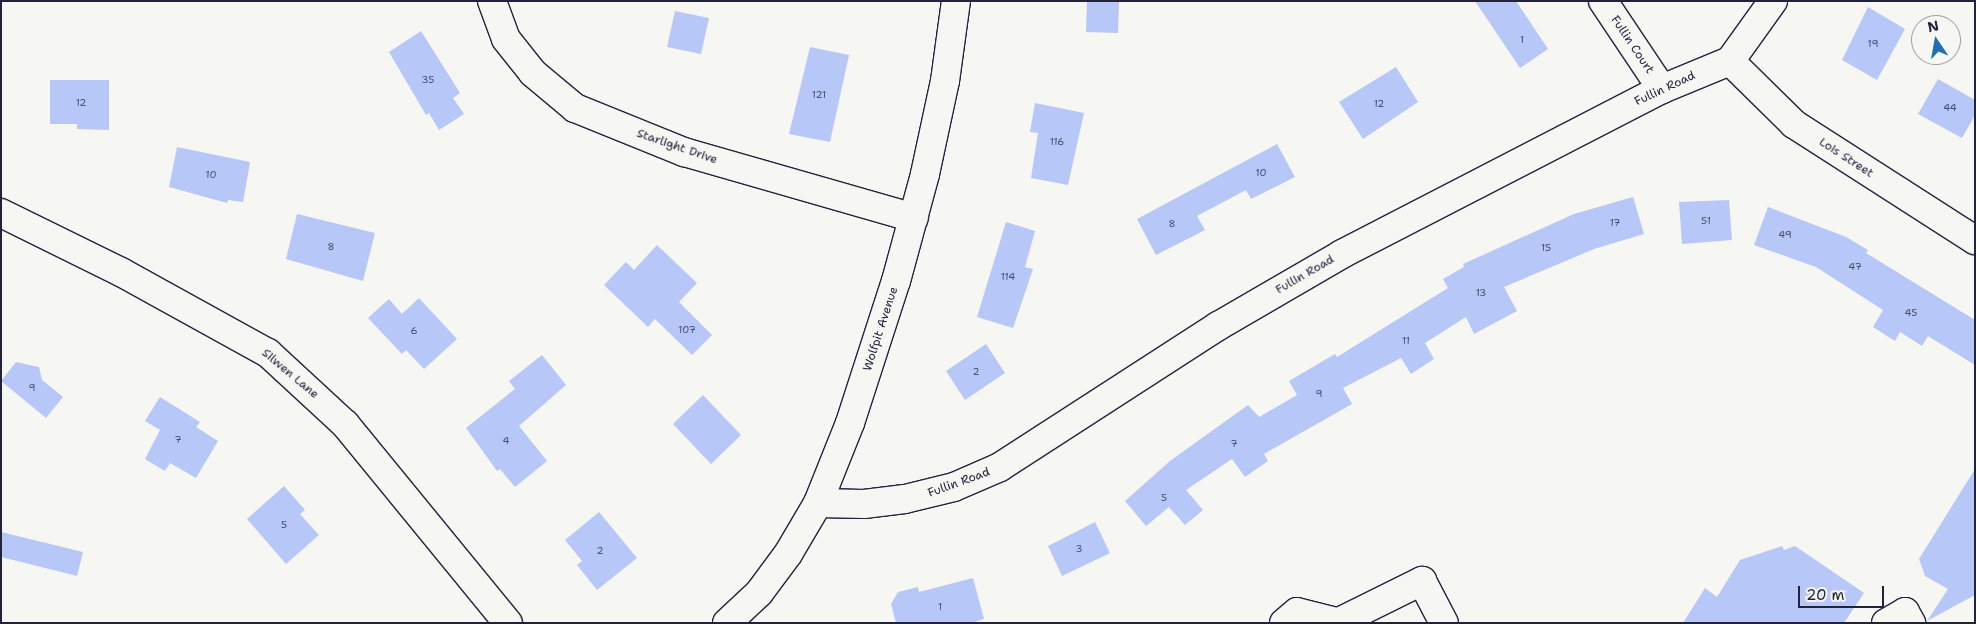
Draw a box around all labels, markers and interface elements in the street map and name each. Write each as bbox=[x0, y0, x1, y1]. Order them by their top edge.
street label: Fullin Court bbox=[1607, 13, 1657, 77]
north arrow bbox=[1911, 15, 1961, 65]
text: N bbox=[1926, 16, 1940, 36]
house number: 1 bbox=[1520, 34, 1524, 46]
house number: 19 bbox=[1868, 38, 1878, 50]
street label: Fullin Road bbox=[1632, 69, 1698, 109]
house number: 35 bbox=[422, 74, 434, 86]
house number: 121 bbox=[812, 89, 826, 101]
house number: 12 bbox=[76, 97, 86, 109]
house number: 12 bbox=[1374, 98, 1384, 110]
house number: 44 bbox=[1943, 102, 1957, 114]
street label: Starlight Drive bbox=[635, 126, 719, 168]
street label: Lois Street bbox=[1816, 135, 1876, 181]
house number: 116 bbox=[1050, 136, 1064, 148]
house number: 10 bbox=[1256, 167, 1266, 179]
house number: 10 bbox=[206, 169, 216, 181]
house number: 51 bbox=[1701, 215, 1711, 227]
house number: 17 bbox=[1610, 217, 1620, 229]
house number: 8 bbox=[1169, 218, 1175, 230]
house number: 49 bbox=[1778, 229, 1792, 241]
house number: 8 bbox=[328, 241, 334, 253]
house number: 15 bbox=[1541, 242, 1551, 254]
street label: Fullin Road bbox=[1273, 252, 1337, 298]
house number: 47 bbox=[1848, 261, 1862, 273]
house number: 114 bbox=[1001, 271, 1015, 283]
street label: Wolfpit Avenue bbox=[861, 285, 901, 373]
house number: 13 bbox=[1476, 287, 1486, 299]
house number: 45 bbox=[1905, 307, 1917, 319]
house number: 107 bbox=[678, 324, 696, 336]
house number: 6 bbox=[411, 325, 417, 337]
house number: 11 bbox=[1402, 335, 1410, 347]
street label: Silwen Lane bbox=[259, 346, 321, 402]
house number: 2 bbox=[973, 366, 979, 378]
house number: 9 bbox=[29, 382, 35, 394]
house number: 9 bbox=[1316, 388, 1322, 400]
house number: 7 bbox=[175, 434, 181, 446]
house number: 4 bbox=[503, 435, 509, 447]
house number: 7 bbox=[1231, 438, 1237, 450]
street label: Fullin Road bbox=[926, 465, 992, 501]
house number: 5 bbox=[1161, 492, 1167, 504]
house number: 5 bbox=[281, 519, 287, 531]
house number: 3 bbox=[1076, 543, 1082, 555]
house number: 2 bbox=[597, 545, 603, 557]
scale bar bbox=[1801, 576, 1887, 608]
text: 20 m bbox=[1806, 585, 1845, 605]
house number: 1 bbox=[938, 601, 942, 613]

